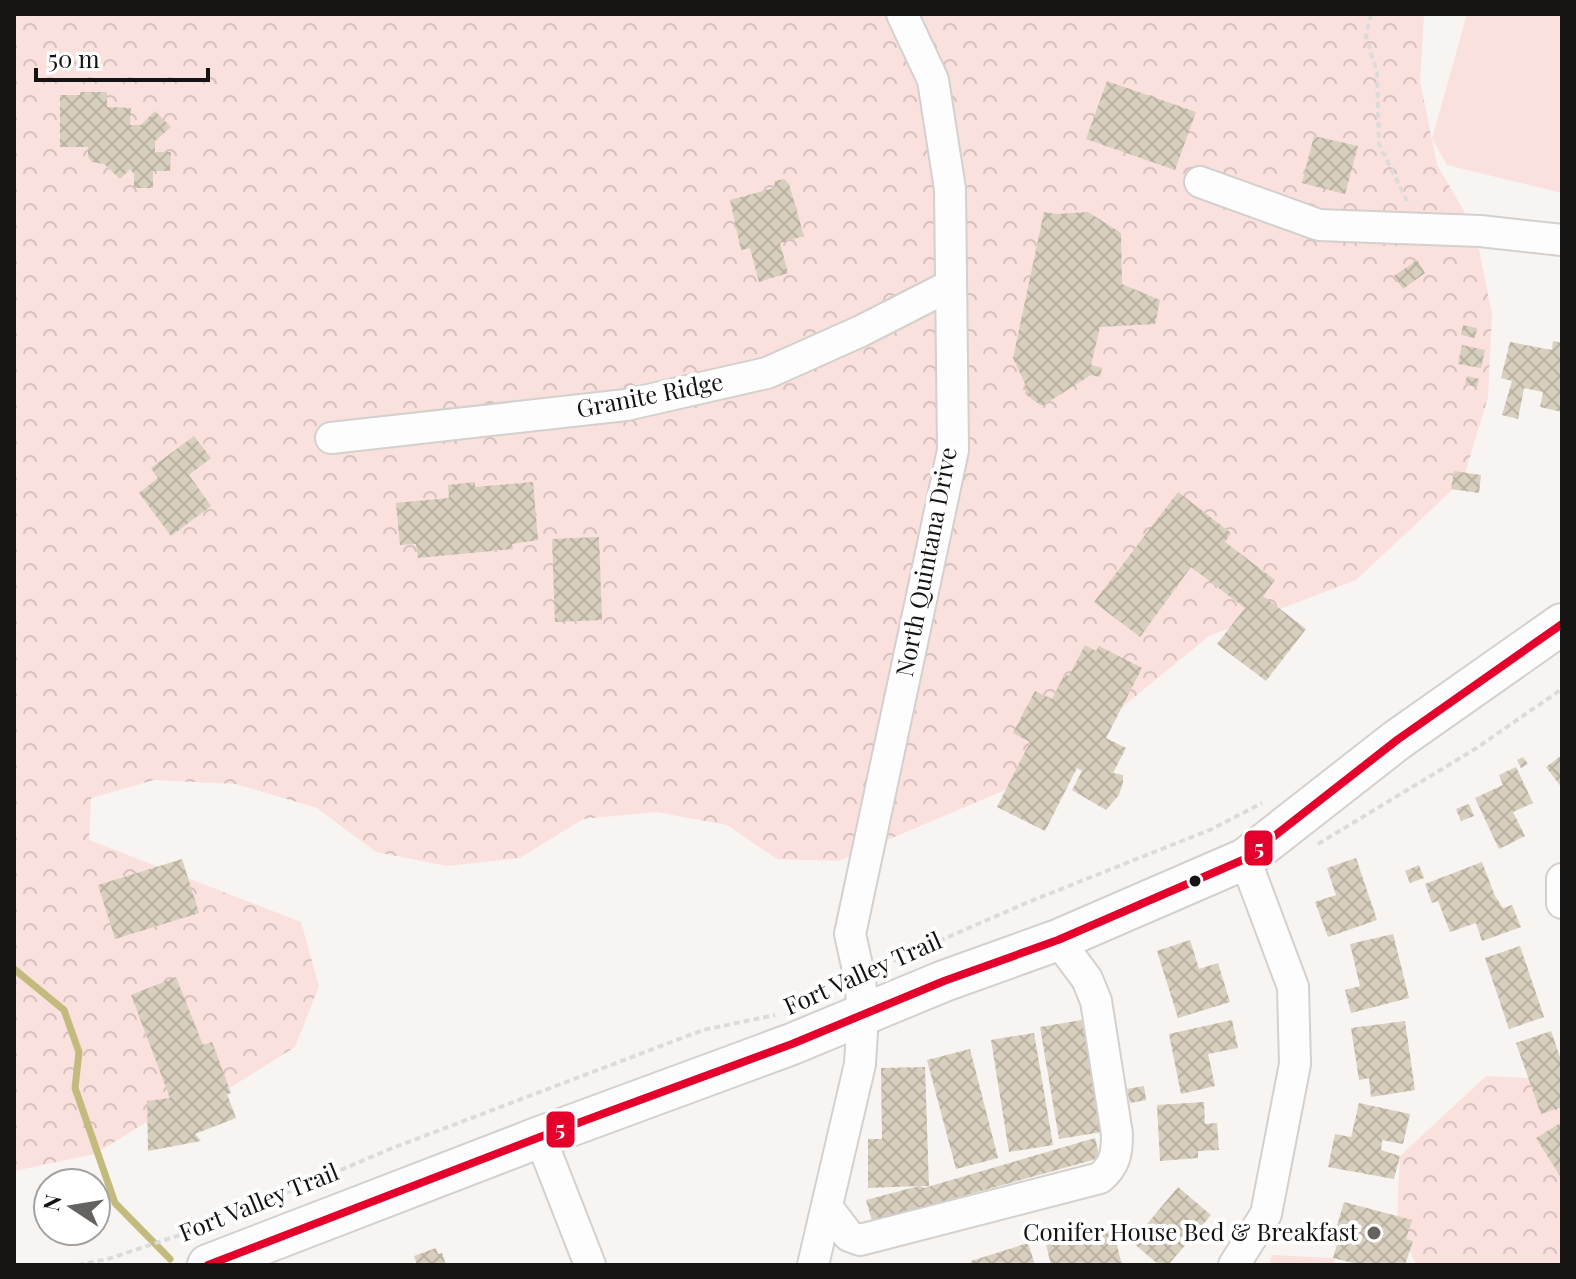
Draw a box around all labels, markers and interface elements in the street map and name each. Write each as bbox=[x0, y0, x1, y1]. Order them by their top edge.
scale bar bbox=[36, 32, 208, 82]
text: 50 m bbox=[48, 42, 100, 74]
street label: Granite Ridge bbox=[574, 364, 726, 424]
street label: North Quintana Drive bbox=[887, 444, 963, 679]
line badge: 5 bbox=[1243, 829, 1274, 867]
text: 5 bbox=[1254, 832, 1264, 862]
unlabelled marker bbox=[1187, 873, 1203, 889]
street label: Fort Valley Trail bbox=[778, 923, 946, 1021]
line badge: 5 bbox=[545, 1110, 576, 1149]
text: 5 bbox=[555, 1113, 565, 1143]
street label: Fort Valley Trail bbox=[174, 1155, 343, 1248]
north arrow bbox=[32, 1167, 112, 1247]
text: N bbox=[35, 1192, 68, 1214]
place label: Conifer House Bed & Breakfast bbox=[1023, 1215, 1358, 1247]
marker: Conifer House Bed & Breakfast bbox=[1365, 1224, 1383, 1242]

